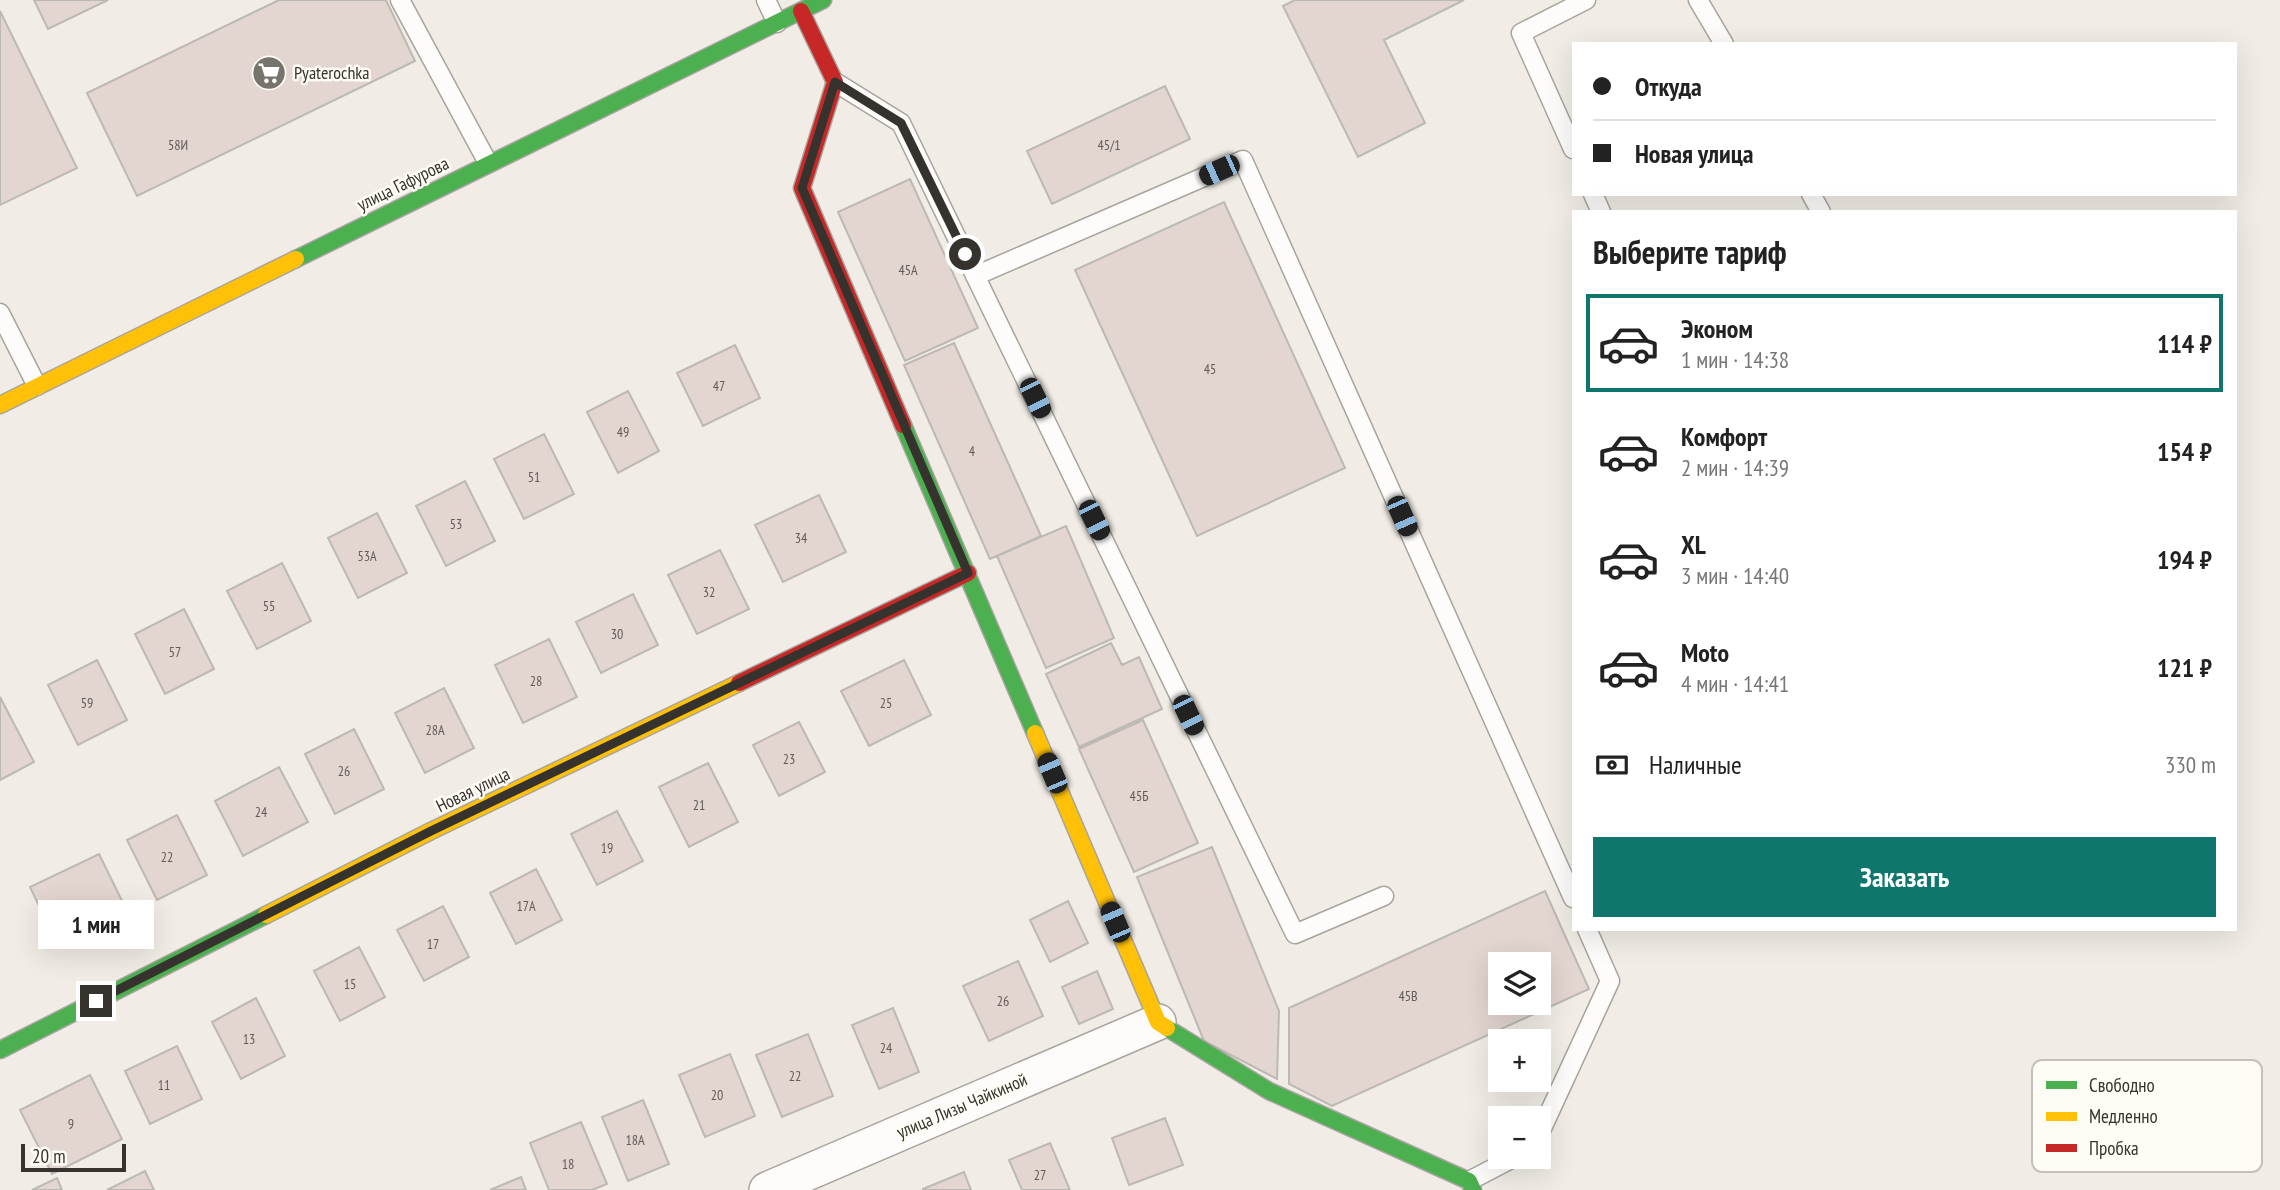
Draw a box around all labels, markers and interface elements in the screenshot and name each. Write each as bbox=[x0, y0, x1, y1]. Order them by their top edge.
supermarket icon: Pyaterochka bbox=[250, 54, 288, 92]
place label: Pyaterochka bbox=[294, 61, 370, 84]
text: Откуда bbox=[1635, 70, 1702, 103]
house number: 58И bbox=[168, 136, 188, 154]
house number: 45/1 bbox=[1097, 136, 1121, 154]
text: Новая улица bbox=[1635, 137, 1753, 170]
street label: улица Гафурова bbox=[353, 151, 452, 216]
car bbox=[1196, 152, 1243, 188]
text: Выберите тариф bbox=[1593, 231, 1787, 273]
route start bbox=[949, 238, 981, 270]
house number: 45А bbox=[898, 261, 918, 279]
icon: car bbox=[1597, 312, 1660, 375]
text: Эконом bbox=[1681, 312, 1753, 345]
text: 114 ₽ bbox=[2157, 327, 2212, 360]
text: 1 мин · 14:38 bbox=[1681, 345, 1789, 374]
house number: 45 bbox=[1204, 360, 1216, 378]
car bbox=[1017, 375, 1054, 421]
house number: 47 bbox=[713, 377, 725, 395]
icon: car bbox=[1597, 420, 1660, 483]
text: Комфорт bbox=[1681, 420, 1767, 453]
house number: 49 bbox=[617, 423, 629, 441]
text: 154 ₽ bbox=[2157, 435, 2212, 468]
house number: 4 bbox=[969, 442, 976, 460]
text: 2 мин · 14:39 bbox=[1681, 453, 1789, 482]
house number: 51 bbox=[528, 468, 540, 486]
car bbox=[1384, 493, 1421, 539]
car bbox=[1076, 497, 1113, 543]
house number: 53 bbox=[450, 515, 462, 533]
icon: car bbox=[1597, 528, 1660, 591]
text: XL bbox=[1681, 528, 1706, 561]
house number: 34 bbox=[795, 529, 808, 547]
text: 194 ₽ bbox=[2157, 543, 2212, 576]
house number: 53А bbox=[357, 547, 377, 565]
text: 3 мин · 14:40 bbox=[1681, 561, 1789, 590]
house number: 32 bbox=[703, 583, 715, 601]
house number: 55 bbox=[263, 597, 275, 615]
house number: 30 bbox=[611, 625, 623, 643]
icon: car bbox=[1597, 636, 1660, 699]
text: Moto bbox=[1681, 636, 1729, 669]
house number: 57 bbox=[169, 643, 181, 661]
text: 121 ₽ bbox=[2157, 651, 2212, 684]
text: 4 мин · 14:41 bbox=[1681, 669, 1789, 698]
house number: 28 bbox=[530, 672, 542, 690]
car bbox=[1170, 692, 1207, 738]
house number: 59 bbox=[81, 694, 93, 712]
house number: 25 bbox=[880, 694, 892, 712]
house number: 28А bbox=[425, 721, 445, 739]
icon: cash bbox=[1593, 746, 1631, 784]
text: Наличные bbox=[1649, 748, 1742, 781]
house number: 23 bbox=[783, 750, 795, 768]
car bbox=[1035, 750, 1070, 796]
text: 330 m bbox=[2165, 750, 2216, 779]
house number: 26 bbox=[338, 762, 350, 780]
street label: Новая улица bbox=[432, 762, 514, 817]
house number: 45Б bbox=[1130, 787, 1148, 805]
house number: 21 bbox=[693, 796, 705, 814]
house number: 24 bbox=[255, 803, 268, 821]
button: Заказать bbox=[1593, 837, 2216, 917]
house number: 19 bbox=[601, 839, 613, 857]
house number: 22 bbox=[161, 848, 173, 866]
house number: 17А bbox=[516, 897, 536, 915]
car bbox=[1098, 899, 1133, 945]
callout: 1 мин bbox=[38, 900, 154, 948]
text: 1 мин bbox=[71, 910, 121, 939]
house number: 17 bbox=[427, 935, 439, 953]
map controls bbox=[1488, 952, 1551, 1169]
button: layers bbox=[1488, 952, 1551, 1015]
house number: 15 bbox=[344, 975, 356, 993]
route end bbox=[80, 985, 112, 1017]
house number: 45В bbox=[1398, 987, 1418, 1005]
house number: 26 bbox=[997, 992, 1009, 1010]
button: + bbox=[1488, 1029, 1551, 1092]
house number: 13 bbox=[243, 1030, 255, 1048]
house number: 24 bbox=[880, 1039, 893, 1057]
legend bbox=[2032, 1060, 2262, 1172]
house number: 22 bbox=[789, 1067, 801, 1085]
street label: улица Лизы Чайкиной bbox=[893, 1068, 1031, 1143]
text: Свободно bbox=[2089, 1073, 2155, 1097]
house number: 11 bbox=[158, 1076, 170, 1094]
house number: 20 bbox=[711, 1086, 723, 1104]
text: Медленно bbox=[2089, 1104, 2158, 1128]
button: − bbox=[1488, 1106, 1551, 1169]
house number: 9 bbox=[68, 1115, 74, 1133]
house number: 18А bbox=[625, 1131, 645, 1149]
text: Пробка bbox=[2089, 1136, 2139, 1160]
scale bar bbox=[21, 1141, 126, 1173]
text: 20 m bbox=[32, 1144, 66, 1168]
house number: 18 bbox=[562, 1155, 574, 1173]
house number: 27 bbox=[1034, 1166, 1046, 1184]

